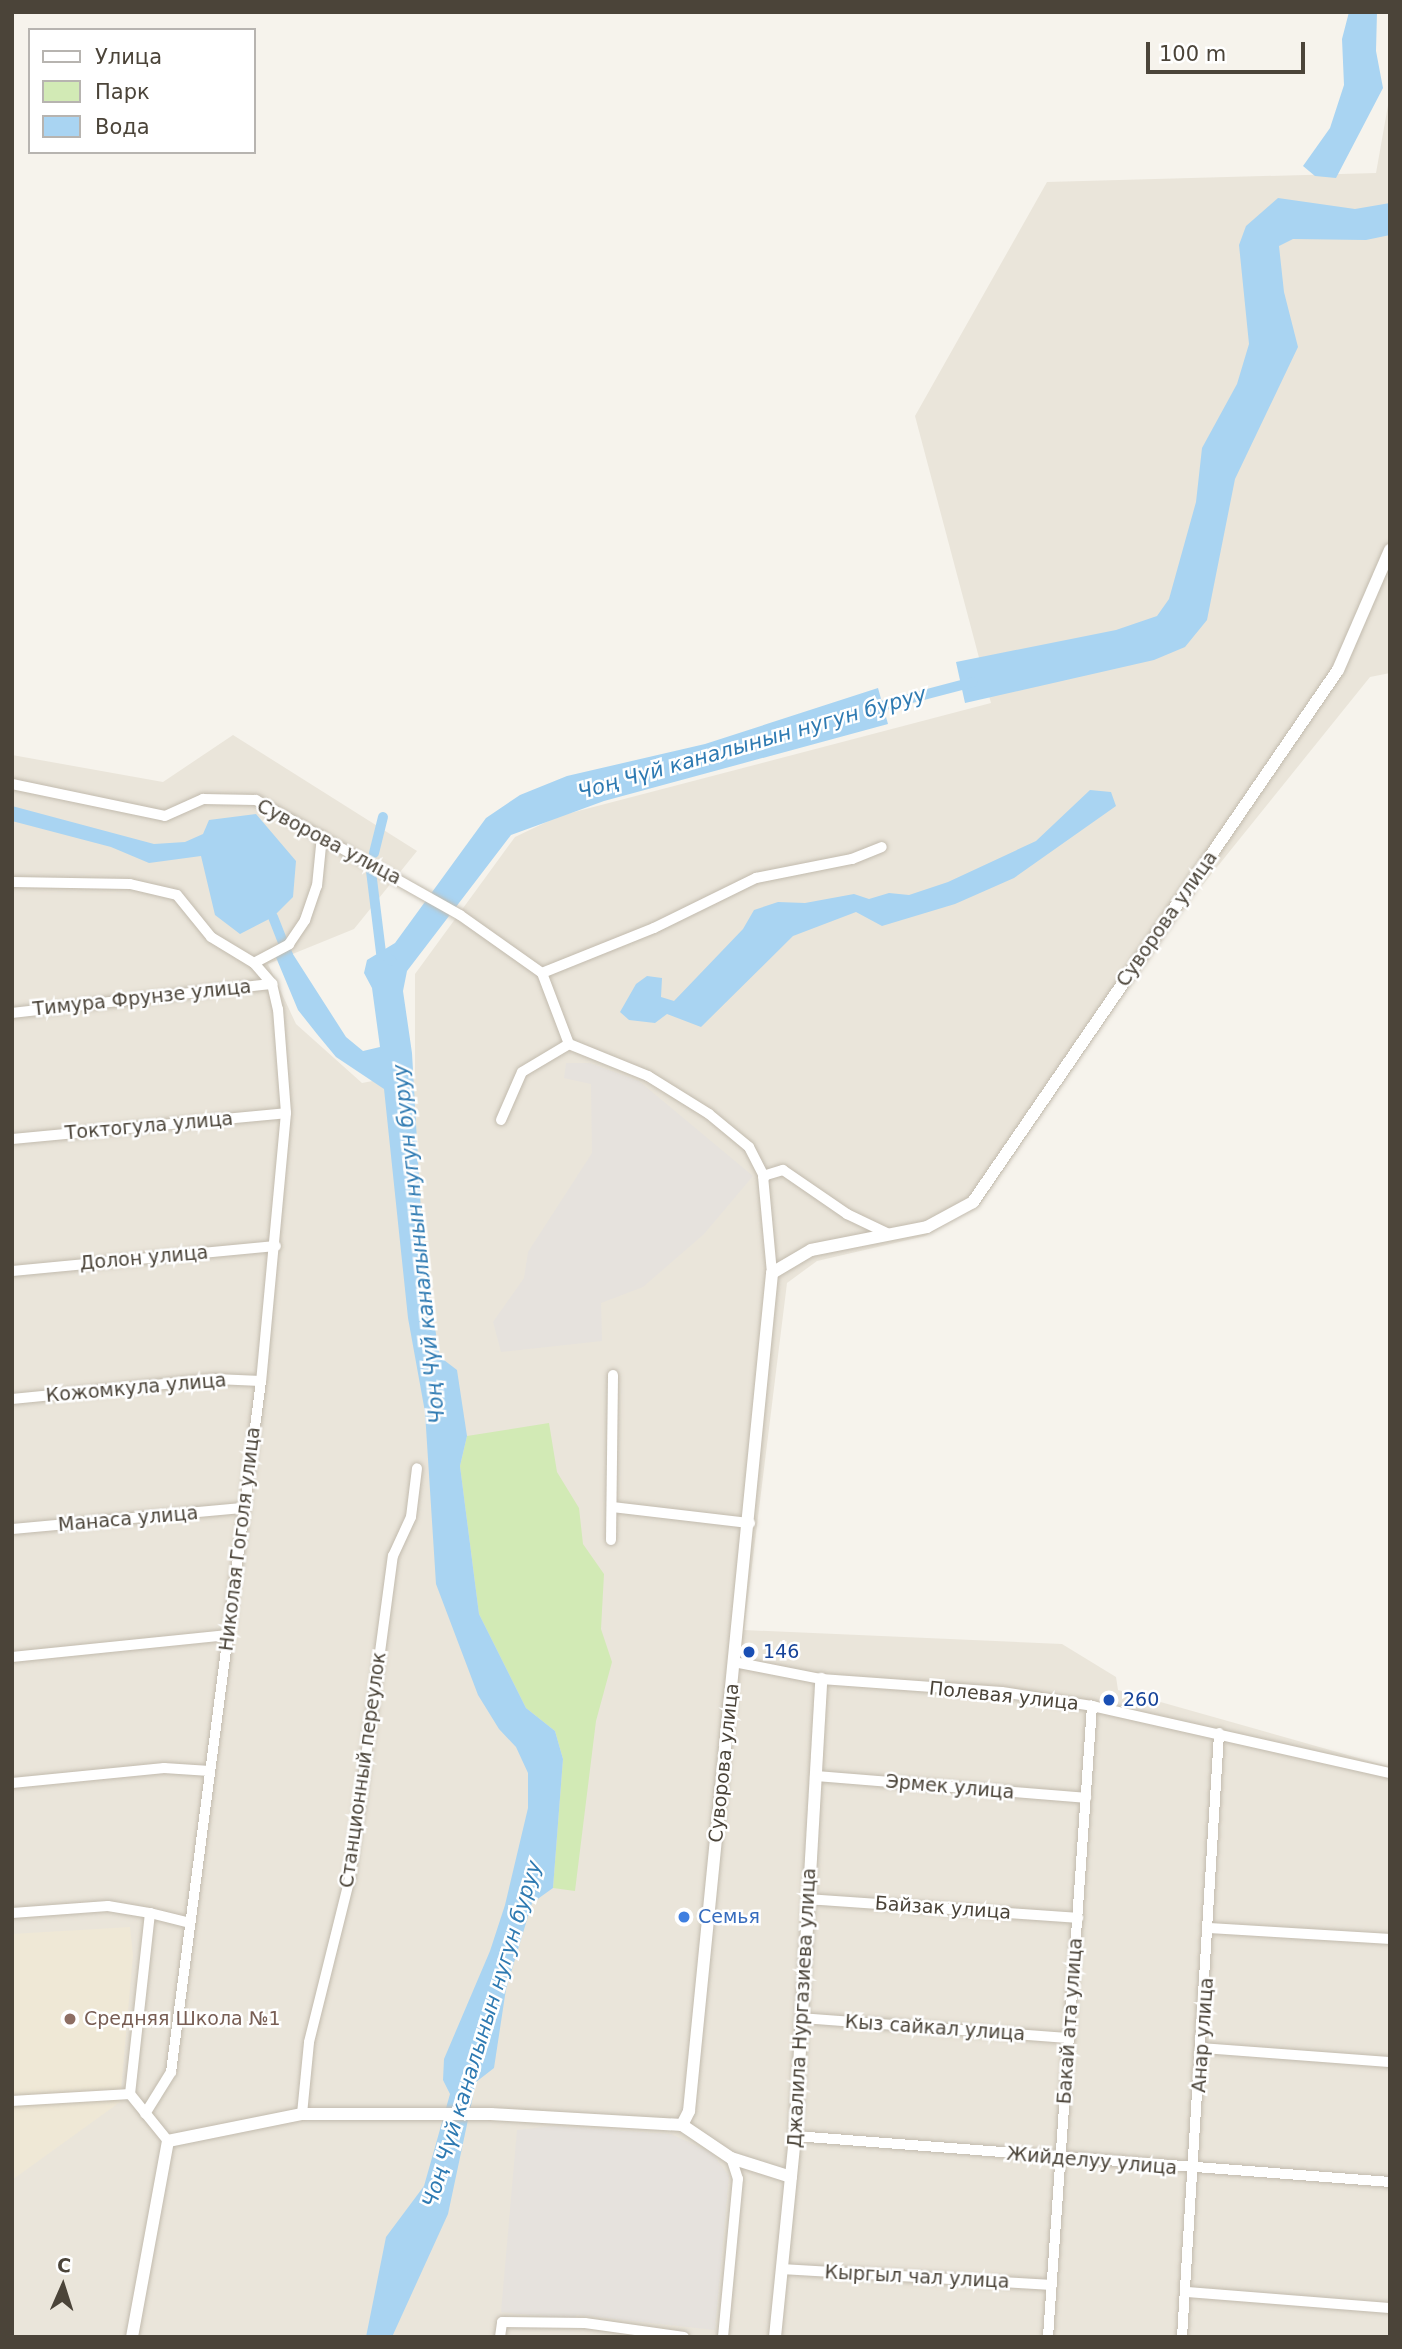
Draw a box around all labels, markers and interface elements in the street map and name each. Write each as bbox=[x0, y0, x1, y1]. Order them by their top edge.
legend bbox=[28, 28, 256, 154]
scale bar bbox=[1150, 28, 1309, 72]
text: 100 m bbox=[1159, 42, 1226, 66]
text: Улица bbox=[95, 45, 162, 69]
text: Парк bbox=[95, 80, 150, 104]
text: Вода bbox=[95, 115, 150, 139]
water label: Чоң Чүй каналынын нугун буруу bbox=[575, 681, 929, 805]
street label: Суворова улица bbox=[253, 794, 405, 890]
street label: Суворова улица bbox=[1112, 847, 1222, 991]
street label: Тимура Фрунзе улица bbox=[32, 975, 252, 1021]
water label: Чоң Чүй каналынын нугун буруу bbox=[388, 1063, 450, 1425]
street label: Токтогула улица bbox=[64, 1107, 234, 1145]
street label: Долон улица bbox=[79, 1241, 209, 1275]
street label: Кожомкула улица bbox=[45, 1369, 227, 1407]
street label: Николая Гоголя улица bbox=[215, 1426, 265, 1652]
street label: Манаса улица bbox=[57, 1502, 199, 1536]
place label: 146 bbox=[763, 1641, 799, 1663]
marker: 146 bbox=[741, 1644, 757, 1660]
street label: Станционный переулок bbox=[335, 1651, 391, 1889]
street label: Полевая улица bbox=[928, 1677, 1080, 1715]
street label: Суворова улица bbox=[704, 1682, 744, 1844]
place label: 260 bbox=[1123, 1689, 1159, 1711]
marker: 260 bbox=[1101, 1692, 1117, 1708]
street label: Эрмек улица bbox=[885, 1770, 1015, 1804]
water label: Чоң Чүй каналынын нугун буруу bbox=[417, 1858, 547, 2210]
street label: Джалила Нургазиева улица bbox=[783, 1867, 821, 2149]
street label: Байзак улица bbox=[874, 1892, 1012, 1924]
place label: Семья bbox=[698, 1906, 760, 1928]
marker: Семья bbox=[676, 1909, 692, 1925]
street label: Бакай ата улица bbox=[1053, 1937, 1087, 2105]
street label: Анар улица bbox=[1188, 1977, 1218, 2093]
place label: Средняя Школа №1 bbox=[84, 2008, 281, 2030]
street label: Кыз сайкал улица bbox=[844, 2010, 1026, 2046]
marker: Средняя Школа №1 bbox=[62, 2011, 78, 2027]
street label: Жийделуу улица bbox=[1006, 2142, 1178, 2180]
north arrow bbox=[28, 2251, 98, 2321]
text: С bbox=[57, 2254, 72, 2276]
street label: Кыргыл чал улица bbox=[824, 2261, 1010, 2293]

